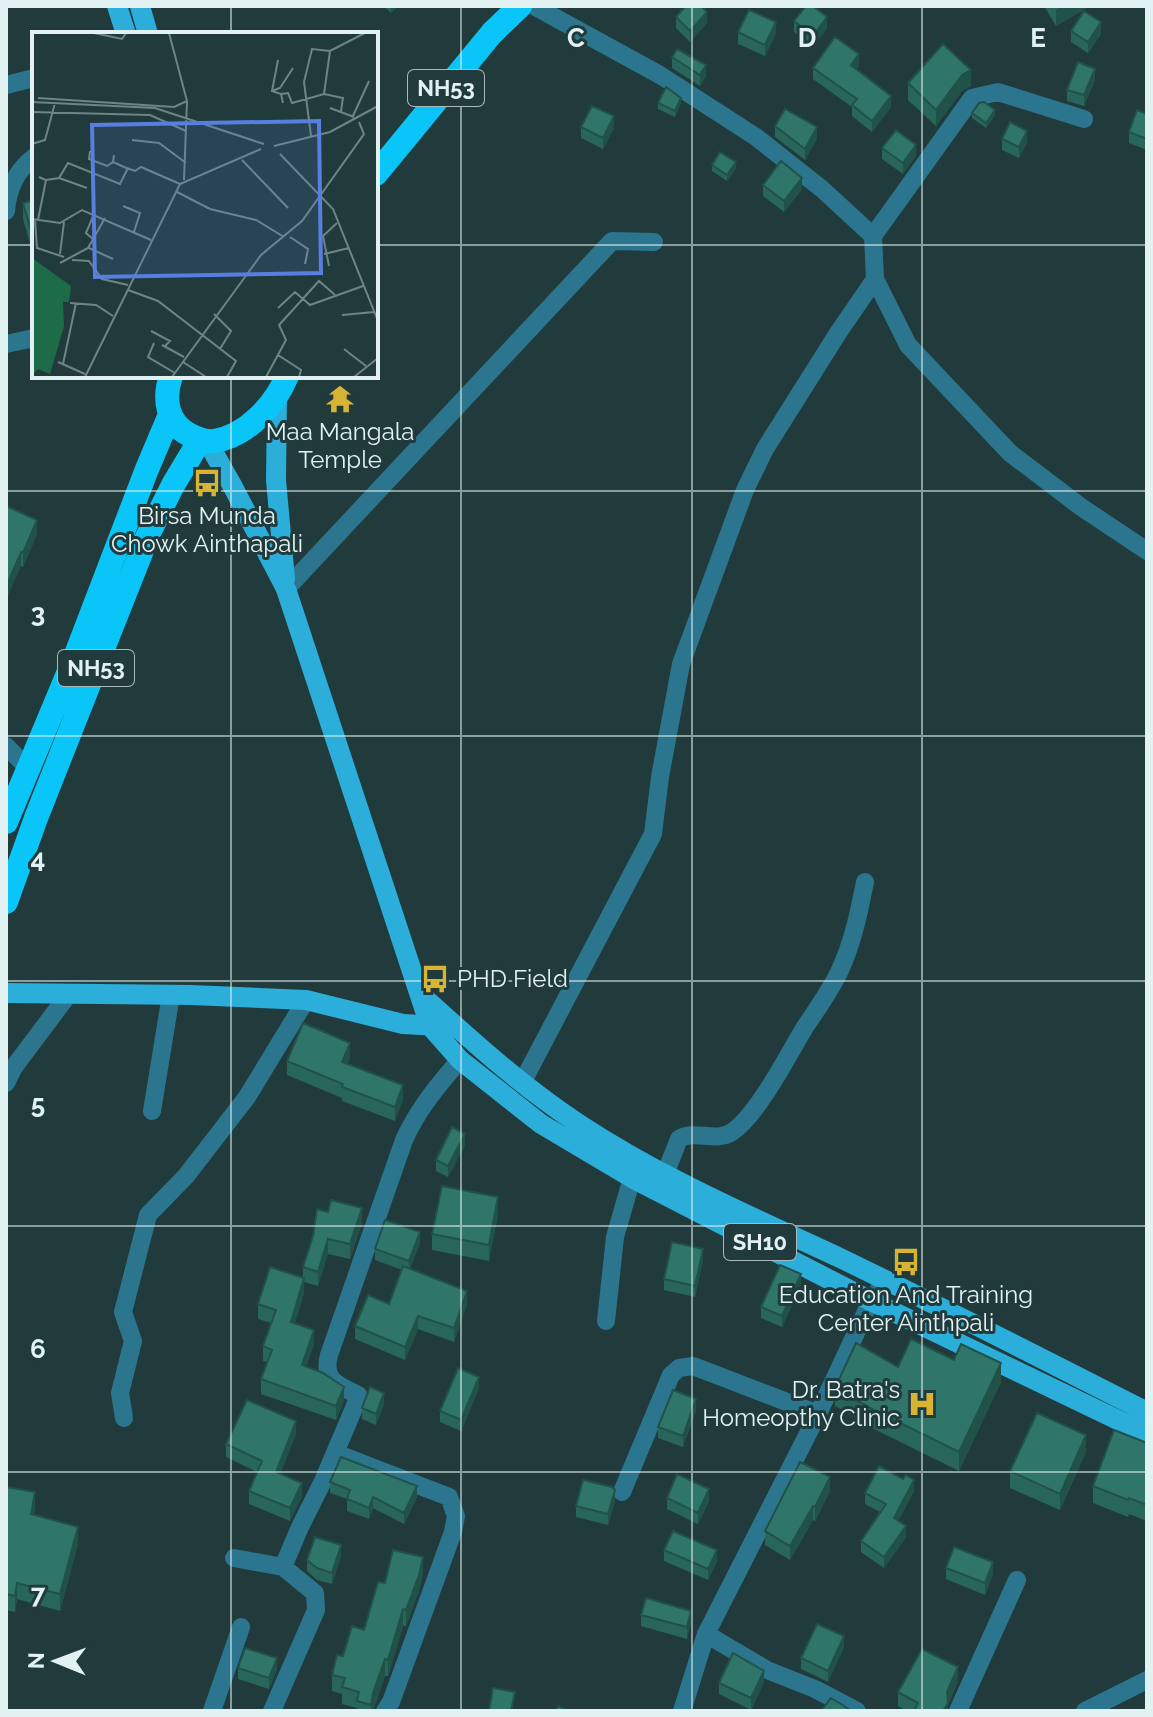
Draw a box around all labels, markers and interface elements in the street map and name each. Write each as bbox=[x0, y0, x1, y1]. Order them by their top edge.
text: C bbox=[567, 23, 585, 53]
text: D bbox=[798, 23, 816, 53]
text: E bbox=[1030, 23, 1046, 53]
inset map bbox=[32, 32, 378, 378]
road number: NH53 bbox=[408, 70, 484, 106]
temple icon: Maa Mangala Temple bbox=[325, 384, 355, 414]
place label: Maa Mangala Temple bbox=[266, 417, 414, 474]
bus stop icon: Birsa Munda Chowk Ainthapali bbox=[192, 468, 222, 498]
place label: Birsa Munda Chowk Ainthapali bbox=[111, 501, 303, 558]
text: 3 bbox=[31, 598, 45, 628]
road number: NH53 bbox=[58, 650, 134, 686]
text: 4 bbox=[31, 844, 45, 874]
bus stop icon: PHD Field bbox=[420, 964, 450, 994]
place label: PHD Field bbox=[457, 964, 568, 993]
text: 5 bbox=[31, 1089, 45, 1119]
road number: SH10 bbox=[724, 1224, 796, 1260]
bus stop icon: Education And Training Center Ainthpali bbox=[891, 1247, 921, 1277]
place label: Education And Training Center Ainthpali bbox=[779, 1280, 1033, 1337]
text: 6 bbox=[30, 1334, 46, 1364]
place label: Dr. Batra's Homeopthy Clinic bbox=[702, 1375, 900, 1432]
hospital icon: Dr. Batra's Homeopthy Clinic bbox=[907, 1389, 937, 1419]
text: 7 bbox=[31, 1579, 46, 1609]
north arrow bbox=[16, 1621, 96, 1701]
text: N bbox=[23, 1652, 49, 1669]

